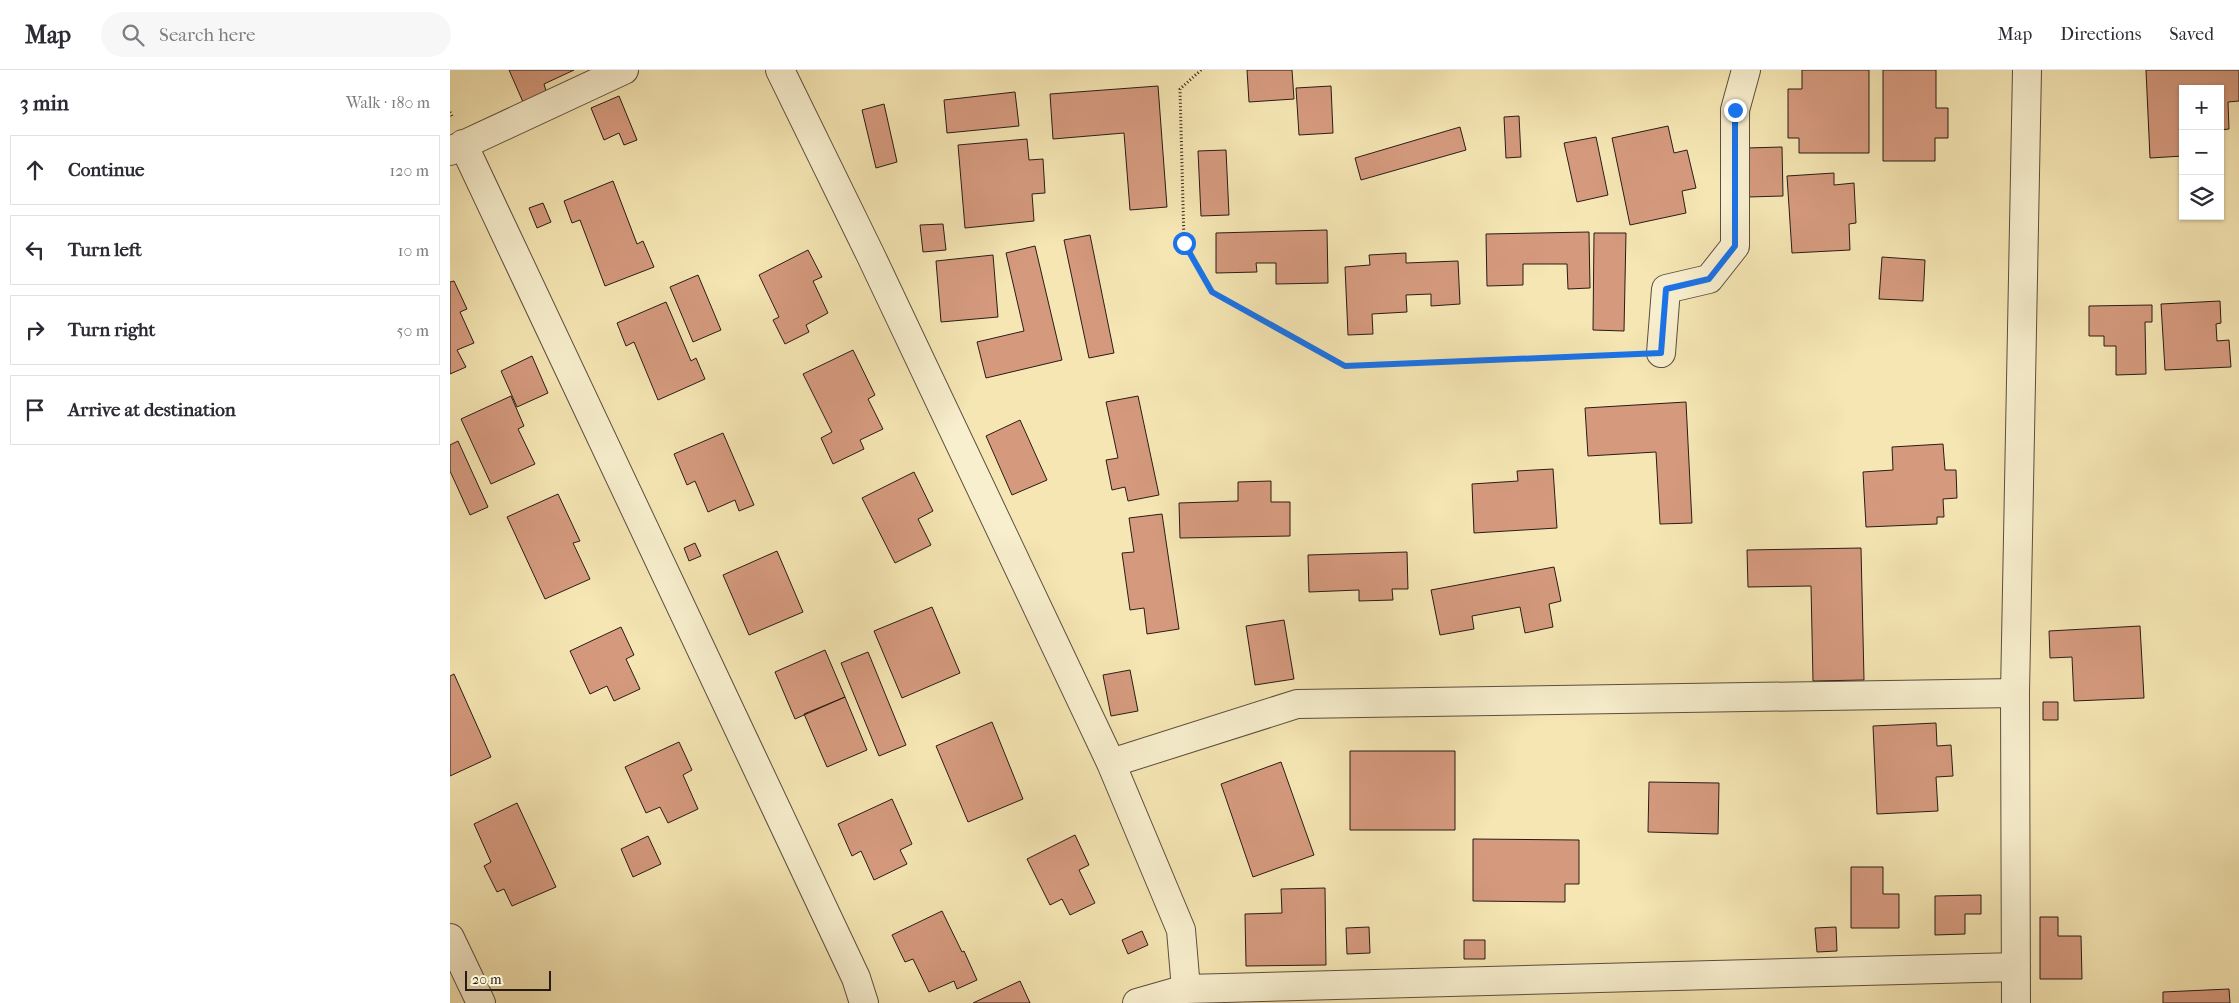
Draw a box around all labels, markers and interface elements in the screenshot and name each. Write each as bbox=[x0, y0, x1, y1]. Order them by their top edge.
search box bbox=[101, 12, 451, 57]
text: Map bbox=[25, 21, 71, 49]
icon: search bbox=[119, 21, 147, 49]
text: Search here bbox=[159, 24, 255, 46]
text: Map bbox=[1998, 24, 2032, 45]
text: Directions bbox=[2060, 24, 2141, 45]
text: Saved bbox=[2169, 24, 2214, 45]
map controls bbox=[2179, 85, 2224, 220]
button: + bbox=[2179, 85, 2224, 130]
text: 3 min bbox=[20, 91, 69, 115]
text: Walk · 180 m bbox=[346, 93, 430, 112]
route end bbox=[1724, 99, 1747, 122]
button: − bbox=[2179, 130, 2224, 175]
icon: ahead bbox=[21, 156, 49, 184]
text: Continue bbox=[68, 159, 144, 181]
text: 120 m bbox=[390, 161, 429, 180]
button: layers bbox=[2179, 175, 2224, 220]
route start bbox=[1173, 232, 1196, 255]
icon: left bbox=[21, 236, 49, 264]
text: Turn left bbox=[68, 239, 142, 261]
text: 10 m bbox=[398, 241, 429, 260]
icon: right bbox=[21, 316, 49, 344]
text: Turn right bbox=[68, 319, 155, 341]
text: 50 m bbox=[397, 321, 429, 340]
icon: arrive bbox=[21, 396, 49, 424]
text: Arrive at destination bbox=[68, 399, 236, 421]
scale bar bbox=[465, 968, 551, 991]
text: 20 m bbox=[472, 971, 502, 988]

